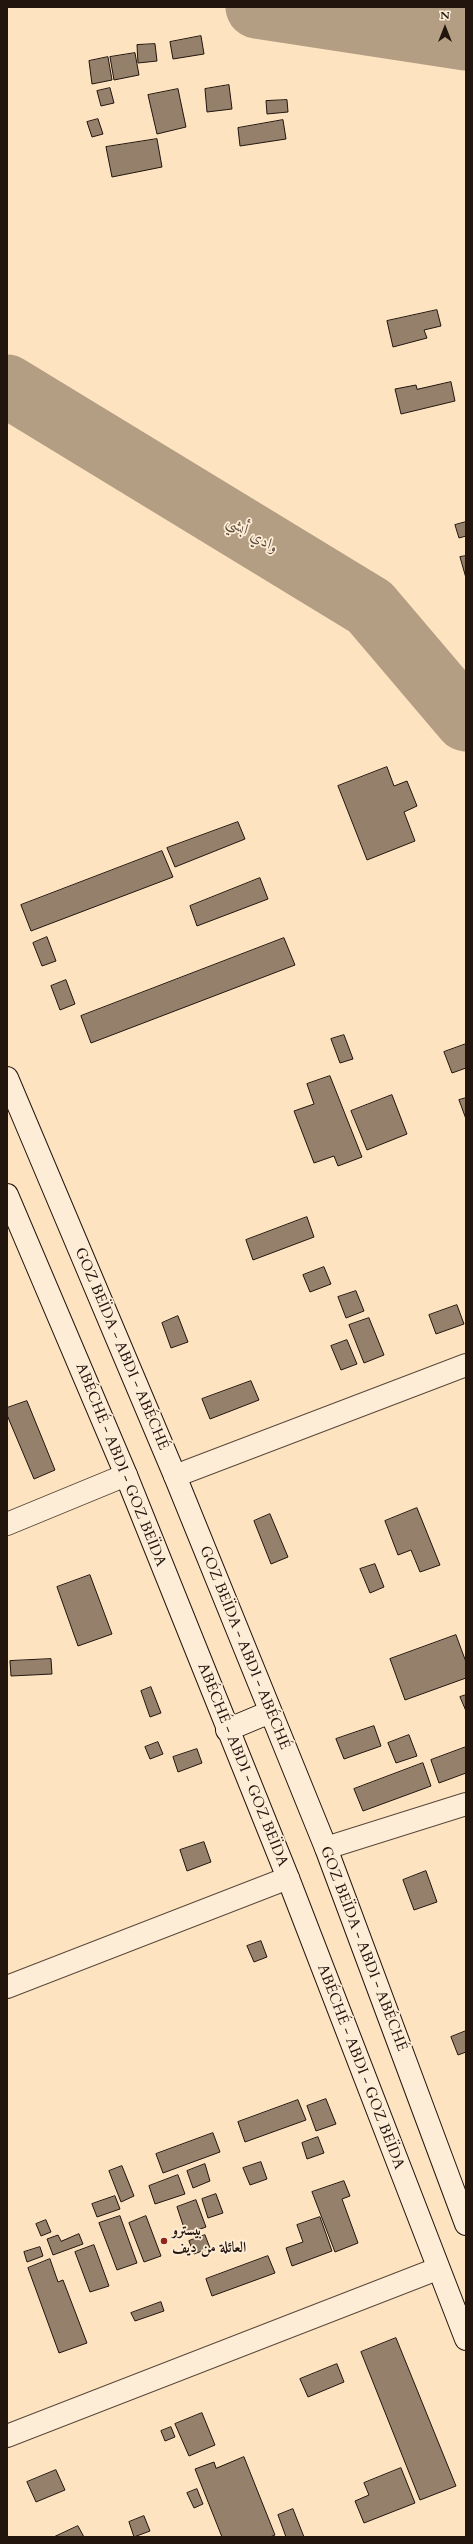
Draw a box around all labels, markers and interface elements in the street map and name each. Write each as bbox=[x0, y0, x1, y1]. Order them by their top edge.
north arrow bbox=[425, 8, 465, 48]
text: N bbox=[440, 8, 450, 23]
water label: وادي أبشي bbox=[222, 512, 282, 558]
street label: GOZ BEÏDA - ABDI - ABÉCHÉ bbox=[70, 1245, 172, 1453]
street label: ABÉCHÉ - ABDI - GOZ BEÏDA bbox=[71, 1361, 169, 1569]
street label: GOZ BEÏDA - ABDI - ABÉCHÉ bbox=[195, 1544, 293, 1752]
street label: ABÉCHÉ - ABDI - GOZ BEÏDA bbox=[193, 1661, 291, 1869]
street label: GOZ BEÏDA - ABDI - ABÉCHÉ bbox=[316, 1844, 410, 2054]
street label: ABÉCHÉ - ABDI - GOZ BEÏDA bbox=[313, 1962, 407, 2172]
place label: بيسترو العائلة من ديف bbox=[172, 2223, 246, 2258]
marker: بيسترو العائلة من ديف bbox=[159, 2236, 169, 2246]

